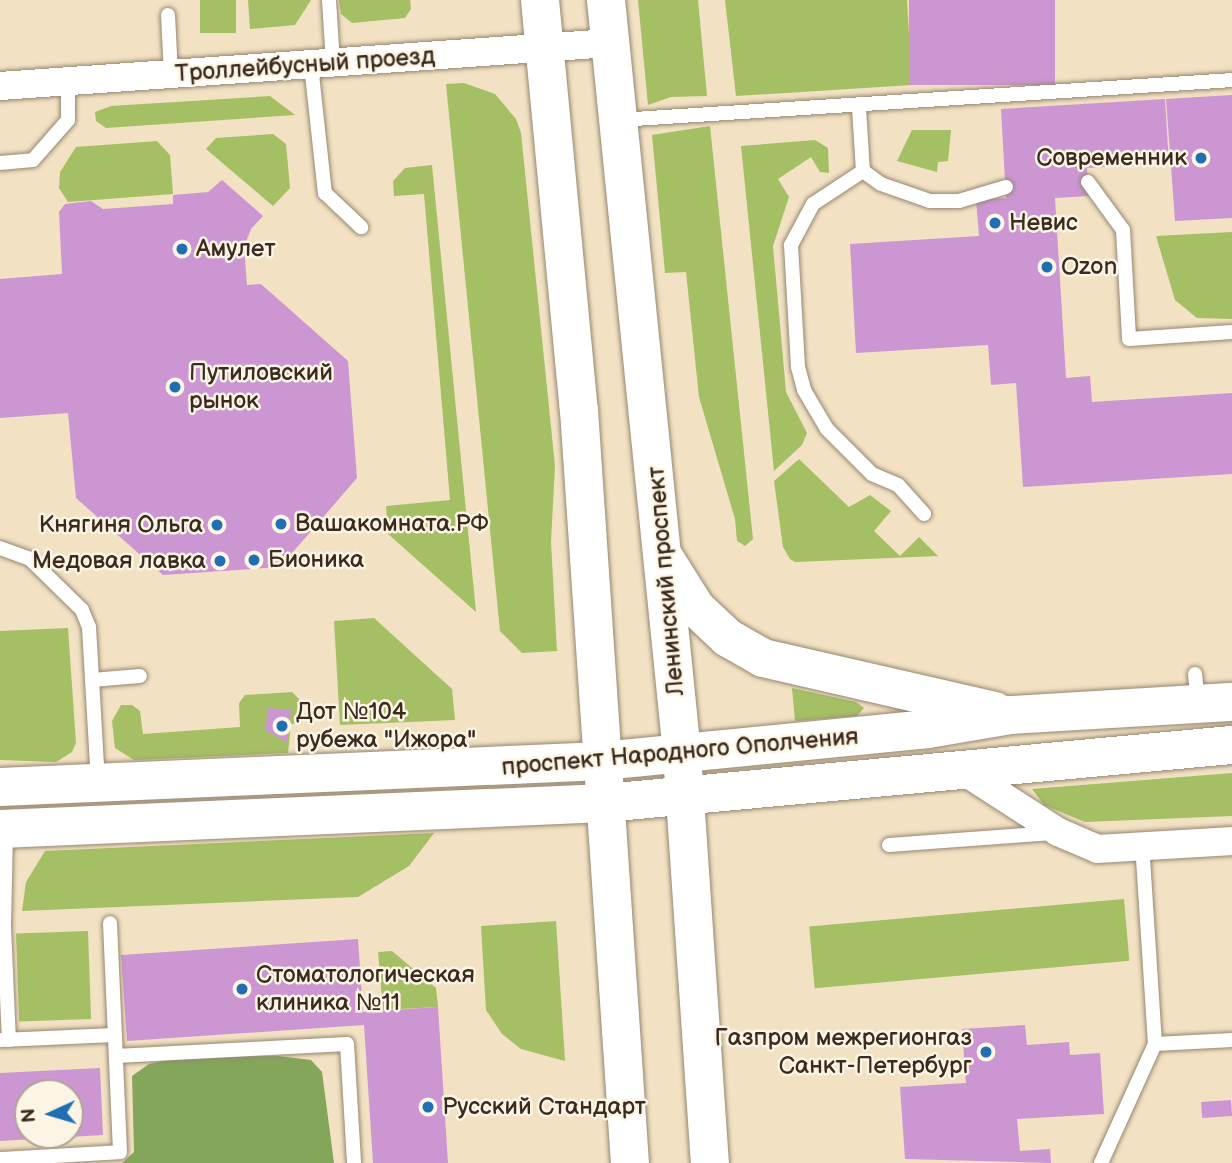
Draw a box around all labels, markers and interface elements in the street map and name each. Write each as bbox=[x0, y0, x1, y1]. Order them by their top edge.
street label: Троллейбусный проезд bbox=[174, 42, 436, 88]
place label: Современник bbox=[1036, 144, 1187, 172]
marker: Современник bbox=[1193, 150, 1209, 166]
place label: Невис bbox=[1009, 209, 1078, 237]
marker: Невис bbox=[987, 215, 1003, 231]
place label: Амулет bbox=[196, 235, 276, 263]
marker: Амулет bbox=[174, 241, 190, 257]
place label: Ozon bbox=[1061, 253, 1117, 281]
marker: Ozon bbox=[1039, 259, 1055, 275]
place label: Путиловский рынок bbox=[189, 359, 333, 415]
marker: Путиловский рынок bbox=[167, 379, 183, 395]
street label: Ленинский проспект bbox=[642, 465, 690, 697]
place label: Вашакомната.РФ bbox=[295, 510, 489, 538]
place label: Княгиня Ольга bbox=[39, 511, 203, 539]
marker: Вашакомната.РФ bbox=[273, 516, 289, 532]
marker: Княгиня Ольга bbox=[209, 517, 225, 533]
place label: Бионика bbox=[268, 546, 364, 574]
place label: Медовая лавка bbox=[32, 547, 206, 575]
marker: Бионика bbox=[246, 552, 262, 568]
marker: Медовая лавка bbox=[212, 553, 228, 569]
place label: Дот №104 рубежа "Ижора" bbox=[296, 698, 476, 754]
marker: Дот №104 рубежа "Ижора" bbox=[274, 718, 290, 734]
street label: проспект Народного Ополчения bbox=[500, 722, 860, 782]
place label: Стоматологическая клиника №11 bbox=[256, 961, 475, 1017]
marker: Стоматологическая клиника №11 bbox=[234, 981, 250, 997]
place label: Газпром межрегионгаз Санкт-Петербург bbox=[715, 1024, 972, 1080]
marker: Газпром межрегионгаз Санкт-Петербург bbox=[978, 1044, 994, 1060]
north arrow bbox=[14, 1079, 84, 1149]
place label: Русский Стандарт bbox=[442, 1093, 646, 1121]
marker: Русский Стандарт bbox=[420, 1099, 436, 1115]
text: N bbox=[18, 1107, 42, 1123]

